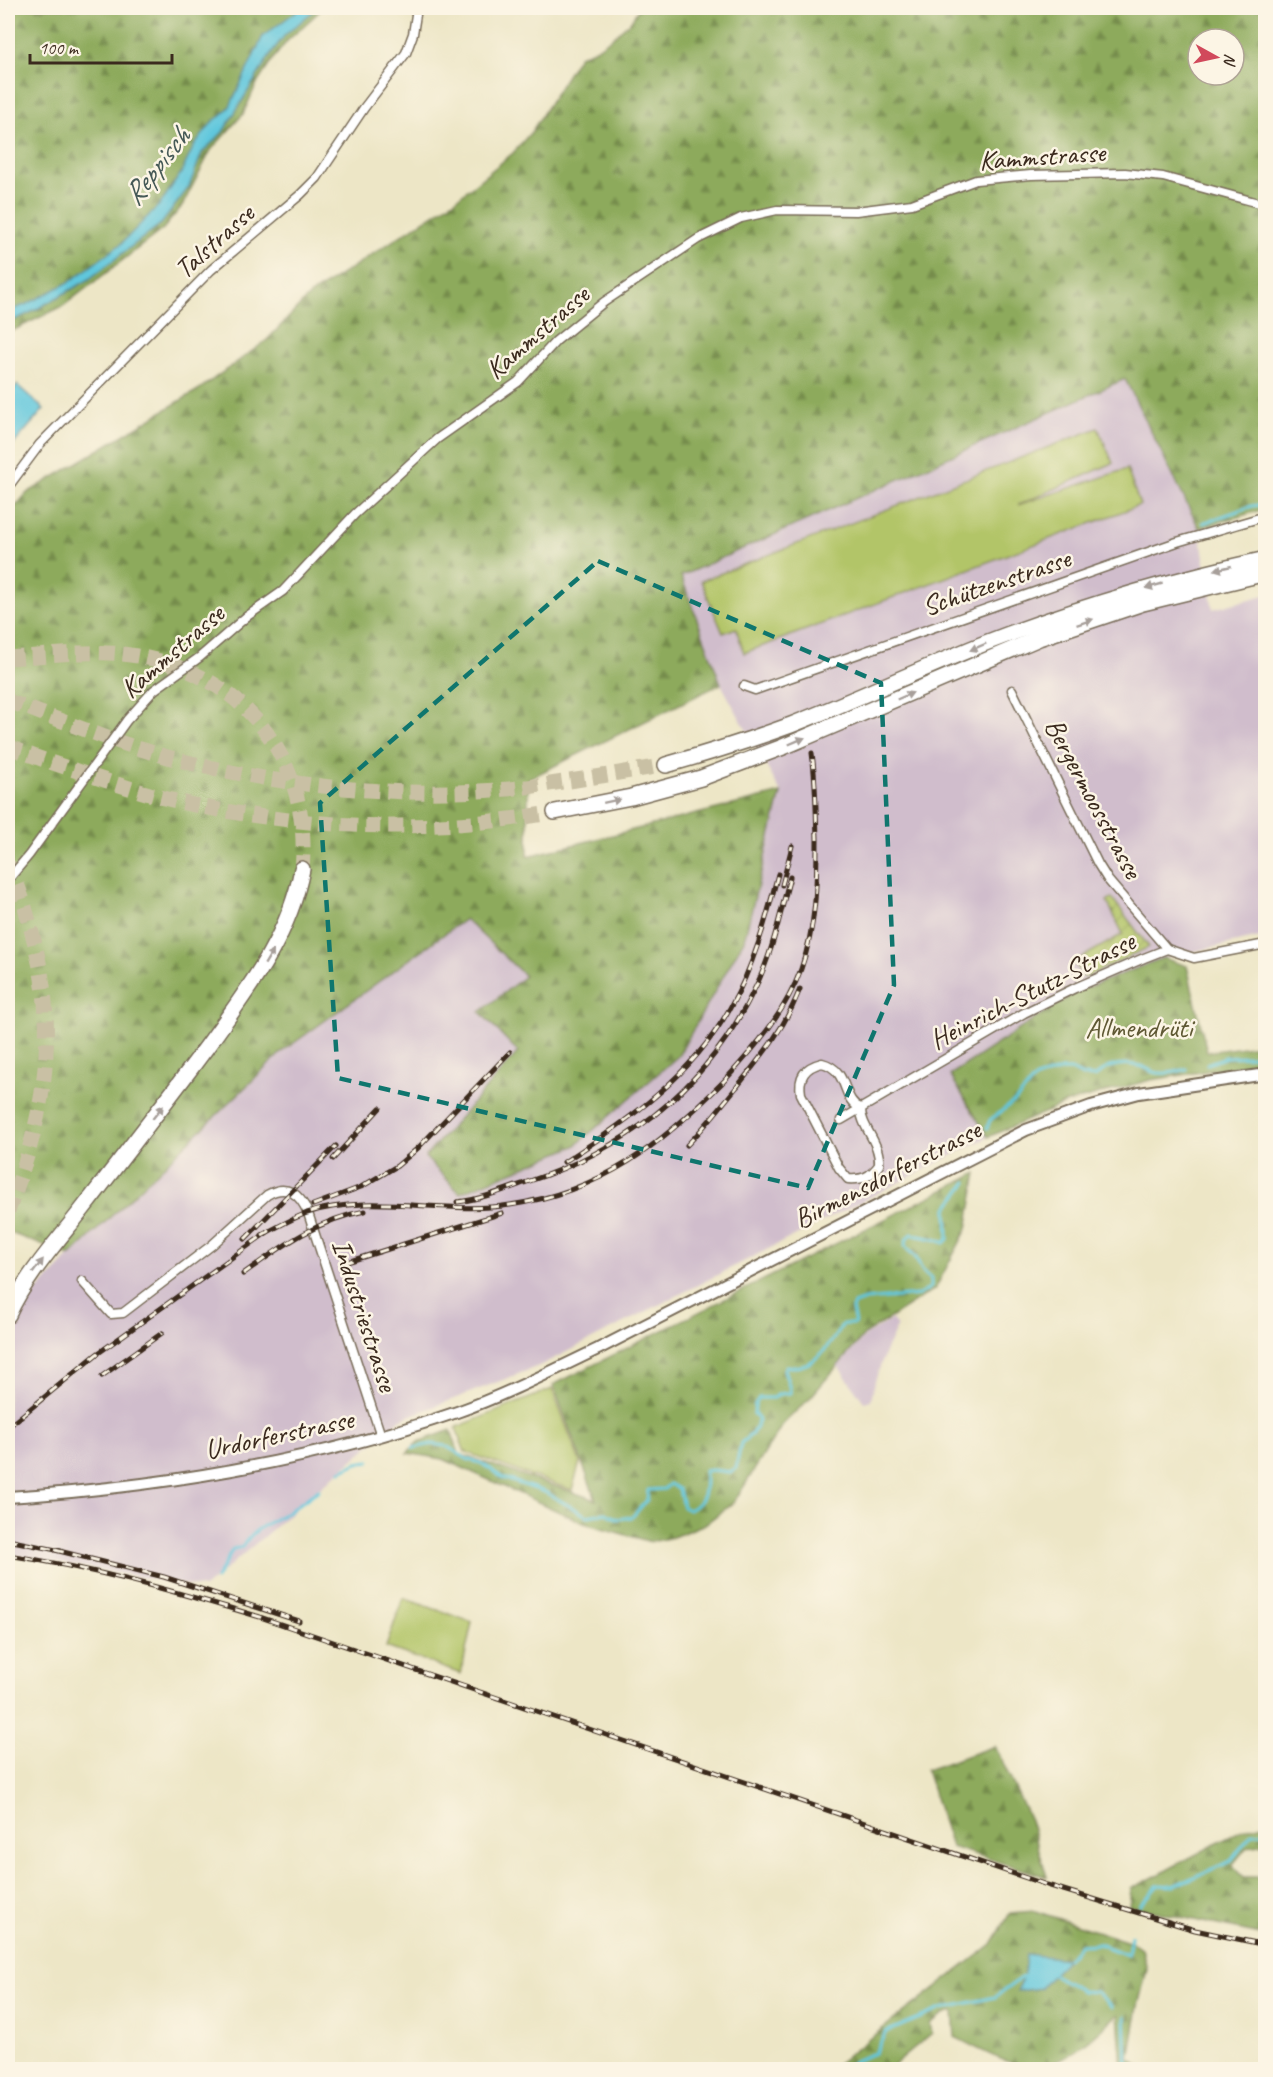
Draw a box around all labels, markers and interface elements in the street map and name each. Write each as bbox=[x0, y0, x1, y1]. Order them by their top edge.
scale bar bbox=[30, 27, 172, 65]
north arrow bbox=[1186, 27, 1246, 87]
text: 100 m bbox=[39, 37, 80, 59]
text: N bbox=[1219, 53, 1240, 68]
water label: Reppisch bbox=[114, 118, 200, 213]
street label: Kammstrasse bbox=[978, 134, 1108, 178]
street label: Talstrasse bbox=[167, 195, 263, 286]
street label: Kammstrasse bbox=[478, 276, 598, 387]
street label: Schützenstrasse bbox=[917, 540, 1076, 624]
one-way arrow bbox=[1214, 564, 1232, 574]
one-way arrow bbox=[1145, 582, 1163, 591]
street label: Kammstrasse bbox=[113, 595, 233, 706]
one-way arrow bbox=[1076, 617, 1094, 627]
one-way arrow bbox=[968, 642, 986, 652]
one-way arrow bbox=[896, 691, 914, 701]
street label: Bergermoosstrasse bbox=[1037, 712, 1152, 886]
one-way arrow bbox=[789, 737, 806, 746]
one-way arrow bbox=[603, 796, 621, 806]
street label: Heinrich-Stutz-Strasse bbox=[924, 922, 1142, 1057]
one-way arrow bbox=[263, 949, 274, 965]
park label: Allmendrüti bbox=[1086, 1010, 1196, 1045]
one-way arrow bbox=[152, 1104, 165, 1120]
street label: Birmensdorferstrasse bbox=[788, 1111, 988, 1236]
street label: Industriestrasse bbox=[324, 1235, 407, 1397]
one-way arrow bbox=[32, 1258, 44, 1273]
street label: Urdorferstrasse bbox=[202, 1401, 358, 1467]

